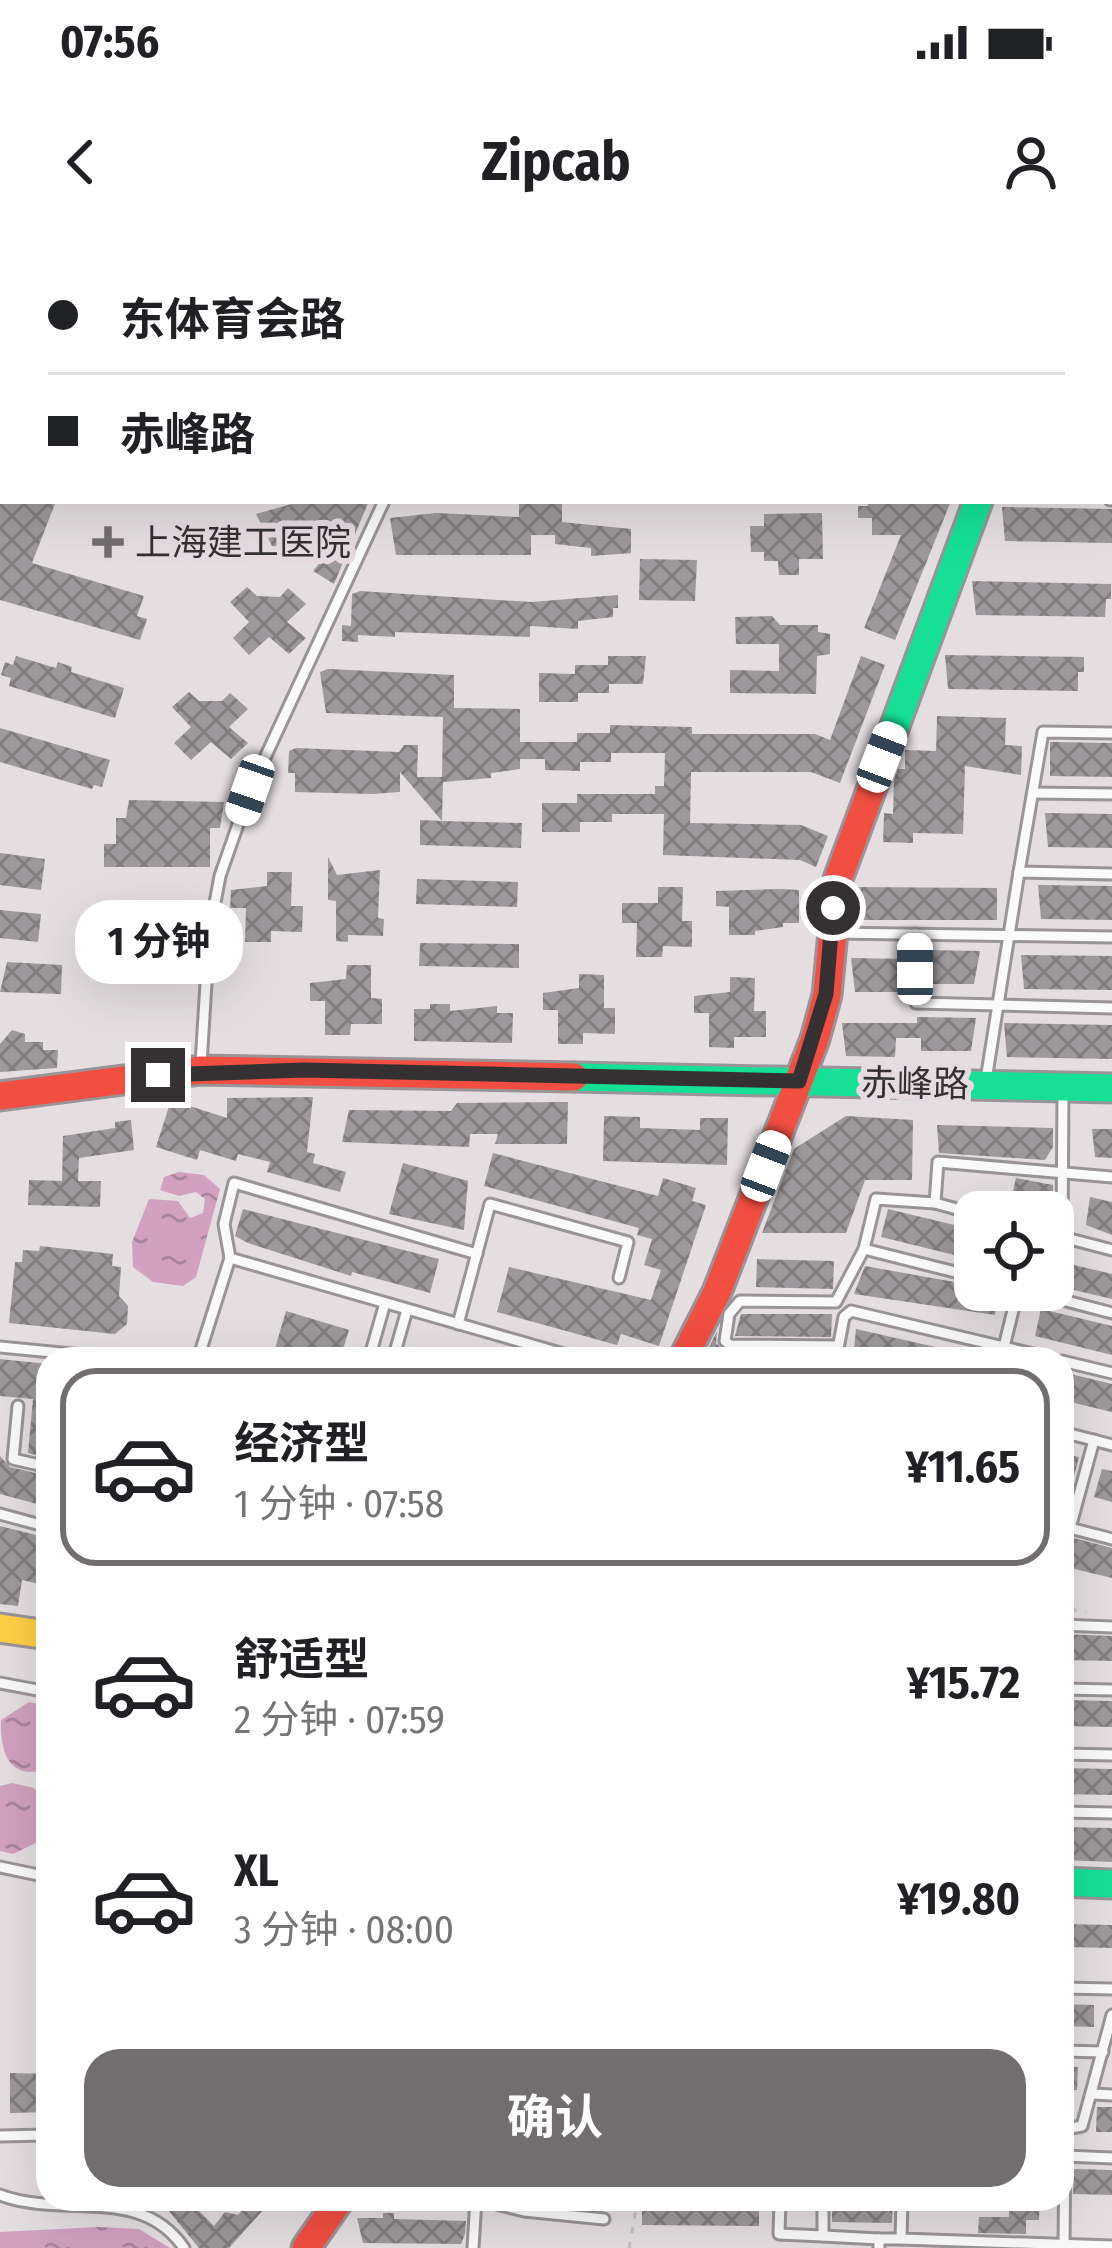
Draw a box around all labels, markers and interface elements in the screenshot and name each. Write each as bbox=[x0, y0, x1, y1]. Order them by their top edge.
text: 07:56 bbox=[60, 15, 159, 69]
icon: back bbox=[48, 129, 114, 195]
icon: person bbox=[998, 129, 1064, 195]
text: Zipcab bbox=[481, 130, 631, 194]
text: 东体育会路 bbox=[120, 293, 345, 347]
text: 赤峰路 bbox=[120, 408, 255, 462]
place label: 上海建工医院 bbox=[135, 521, 351, 565]
marker: 上海建工医院 bbox=[92, 526, 124, 558]
car bbox=[852, 717, 912, 797]
car bbox=[221, 750, 279, 830]
route start bbox=[806, 881, 860, 935]
callout: 1 分钟 bbox=[74, 901, 242, 985]
text: 1 分钟 bbox=[108, 919, 210, 965]
car bbox=[897, 933, 933, 1005]
route end bbox=[131, 1048, 185, 1102]
street label: 赤峰路 bbox=[861, 1061, 969, 1107]
car bbox=[736, 1126, 796, 1206]
map controls bbox=[954, 1191, 1074, 1311]
button: locate bbox=[954, 1191, 1074, 1311]
icon: car bbox=[90, 1413, 198, 1521]
text: 经济型 bbox=[234, 1417, 369, 1471]
text: ¥11.65 bbox=[906, 1440, 1020, 1494]
text: 1 分钟 · 07:58 bbox=[234, 1481, 444, 1527]
icon: car bbox=[90, 1629, 198, 1737]
text: 舒适型 bbox=[234, 1633, 369, 1687]
text: ¥15.72 bbox=[907, 1656, 1020, 1710]
text: 2 分钟 · 07:59 bbox=[234, 1697, 445, 1743]
text: XL bbox=[234, 1844, 279, 1898]
icon: car bbox=[90, 1845, 198, 1953]
text: ¥19.80 bbox=[897, 1872, 1020, 1926]
text: 3 分钟 · 08:00 bbox=[234, 1907, 454, 1953]
button: 确认 bbox=[84, 2049, 1026, 2187]

